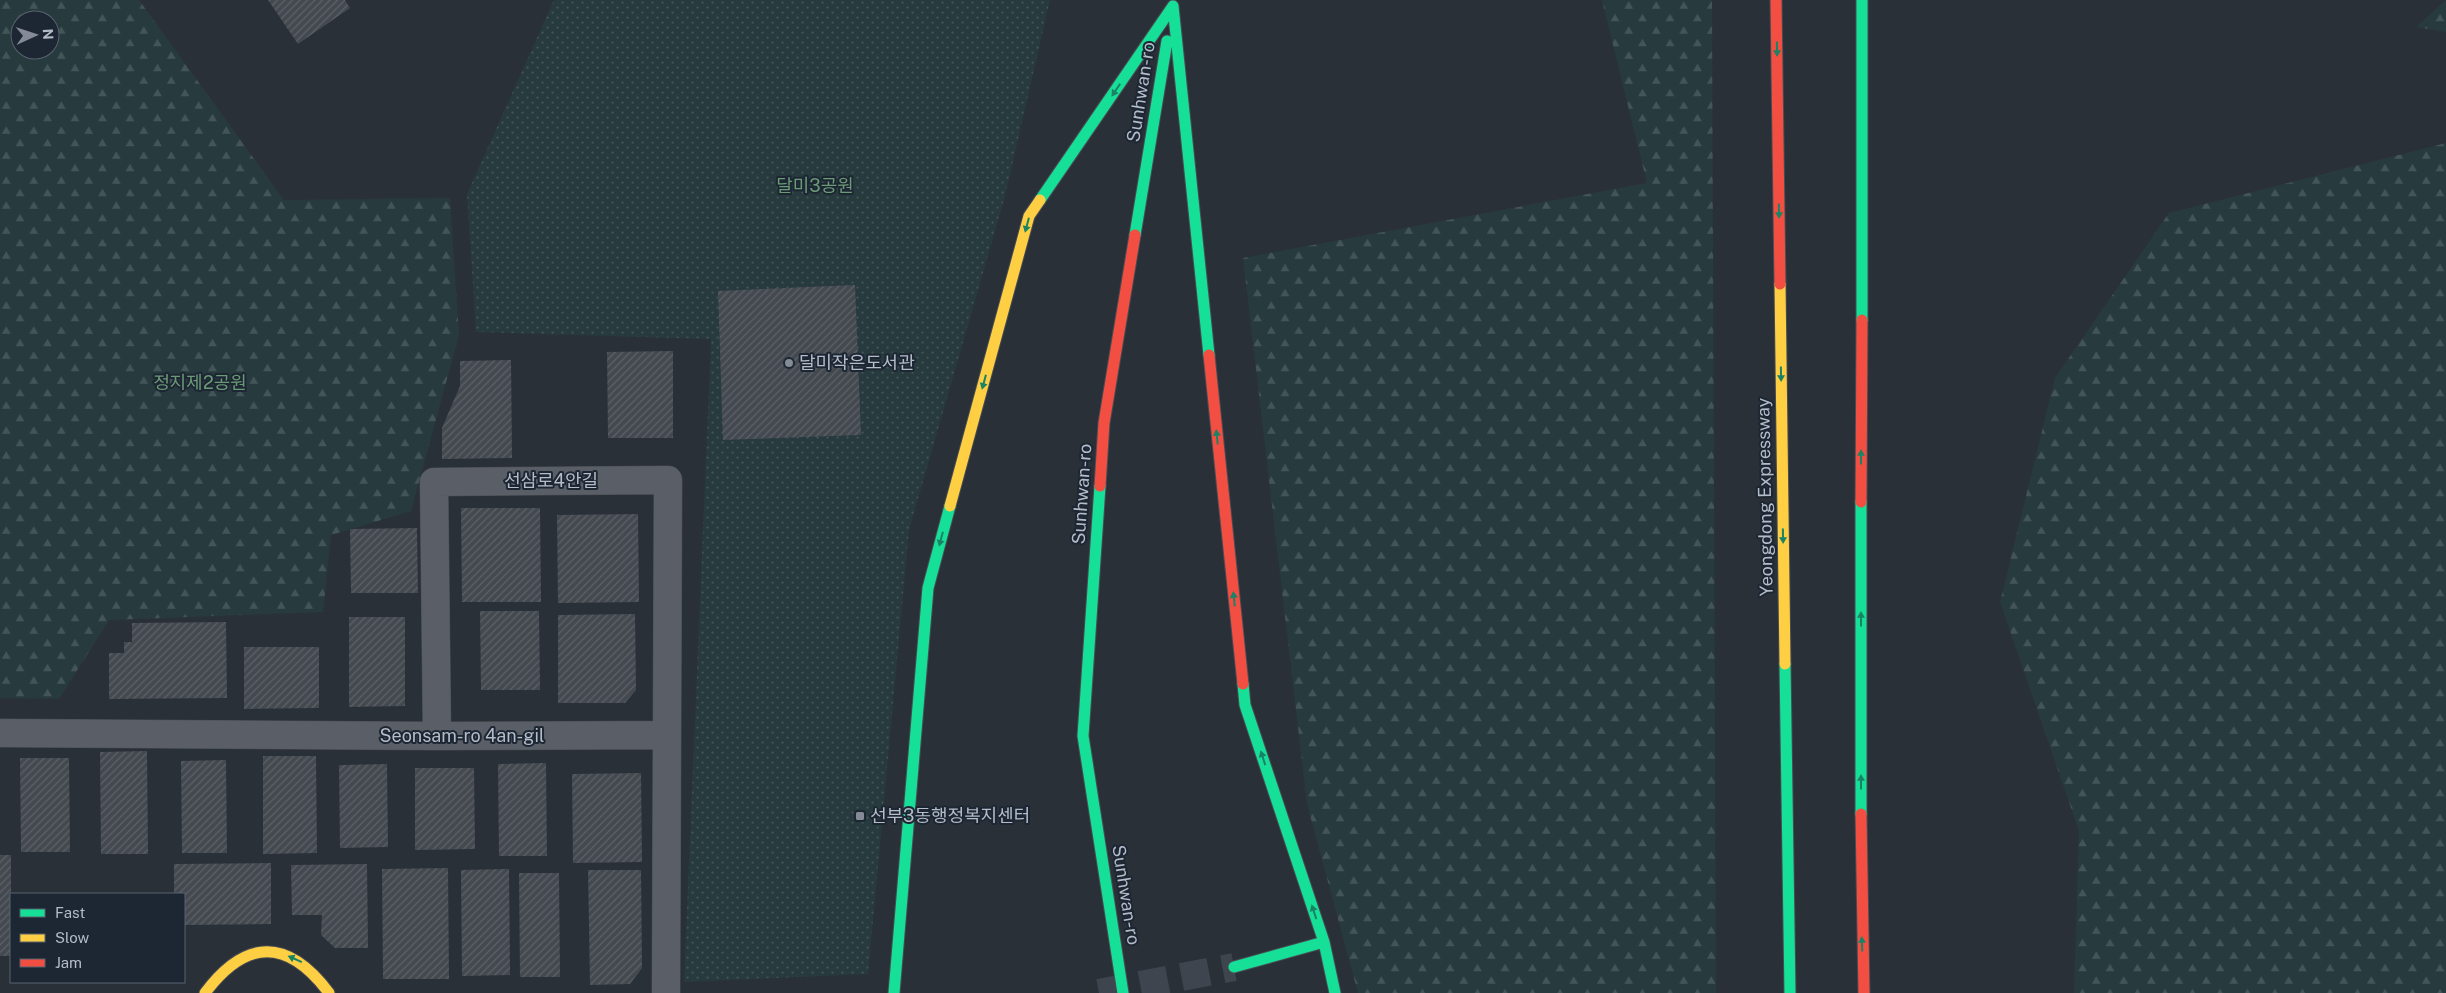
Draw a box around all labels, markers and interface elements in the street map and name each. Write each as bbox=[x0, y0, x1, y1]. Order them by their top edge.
north arrow bbox=[10, 10, 60, 60]
text: N bbox=[40, 28, 56, 40]
street label: Sunhwan-ro bbox=[1122, 40, 1159, 144]
one-way arrow bbox=[1773, 41, 1781, 57]
one-way arrow bbox=[1111, 83, 1121, 96]
park label: 달미3공원 bbox=[776, 175, 854, 196]
one-way arrow bbox=[1775, 203, 1783, 219]
one-way arrow bbox=[1023, 218, 1031, 233]
place label: 달미작은도서관 bbox=[799, 352, 915, 373]
marker: 달미작은도서관 bbox=[783, 357, 795, 369]
one-way arrow bbox=[1777, 366, 1785, 382]
park label: 정지제2공원 bbox=[153, 372, 247, 393]
one-way arrow bbox=[980, 374, 988, 389]
street label: Yeongdong Expressway bbox=[1752, 397, 1777, 596]
one-way arrow bbox=[1213, 429, 1221, 445]
street label: Sunhwan-ro bbox=[1067, 443, 1096, 545]
one-way arrow bbox=[1857, 449, 1865, 465]
street label: 선삼로4안길 bbox=[504, 470, 598, 491]
one-way arrow bbox=[1779, 528, 1787, 544]
one-way arrow bbox=[937, 531, 945, 546]
one-way arrow bbox=[1230, 591, 1238, 607]
one-way arrow bbox=[1857, 611, 1865, 627]
street label: Seonsam-ro 4an-gil bbox=[379, 725, 545, 746]
one-way arrow bbox=[1258, 750, 1266, 765]
one-way arrow bbox=[1857, 774, 1865, 790]
place label: 선부3동행정복지센터 bbox=[870, 805, 1030, 826]
marker: 선부3동행정복지센터 bbox=[854, 810, 866, 822]
street label: Sunhwan-ro bbox=[1108, 843, 1145, 947]
legend bbox=[10, 893, 185, 983]
text: Fast bbox=[55, 904, 85, 921]
one-way arrow bbox=[1310, 904, 1318, 919]
text: Slow bbox=[55, 929, 90, 946]
one-way arrow bbox=[1858, 936, 1866, 952]
text: Jam bbox=[55, 954, 82, 971]
one-way arrow bbox=[288, 955, 303, 964]

